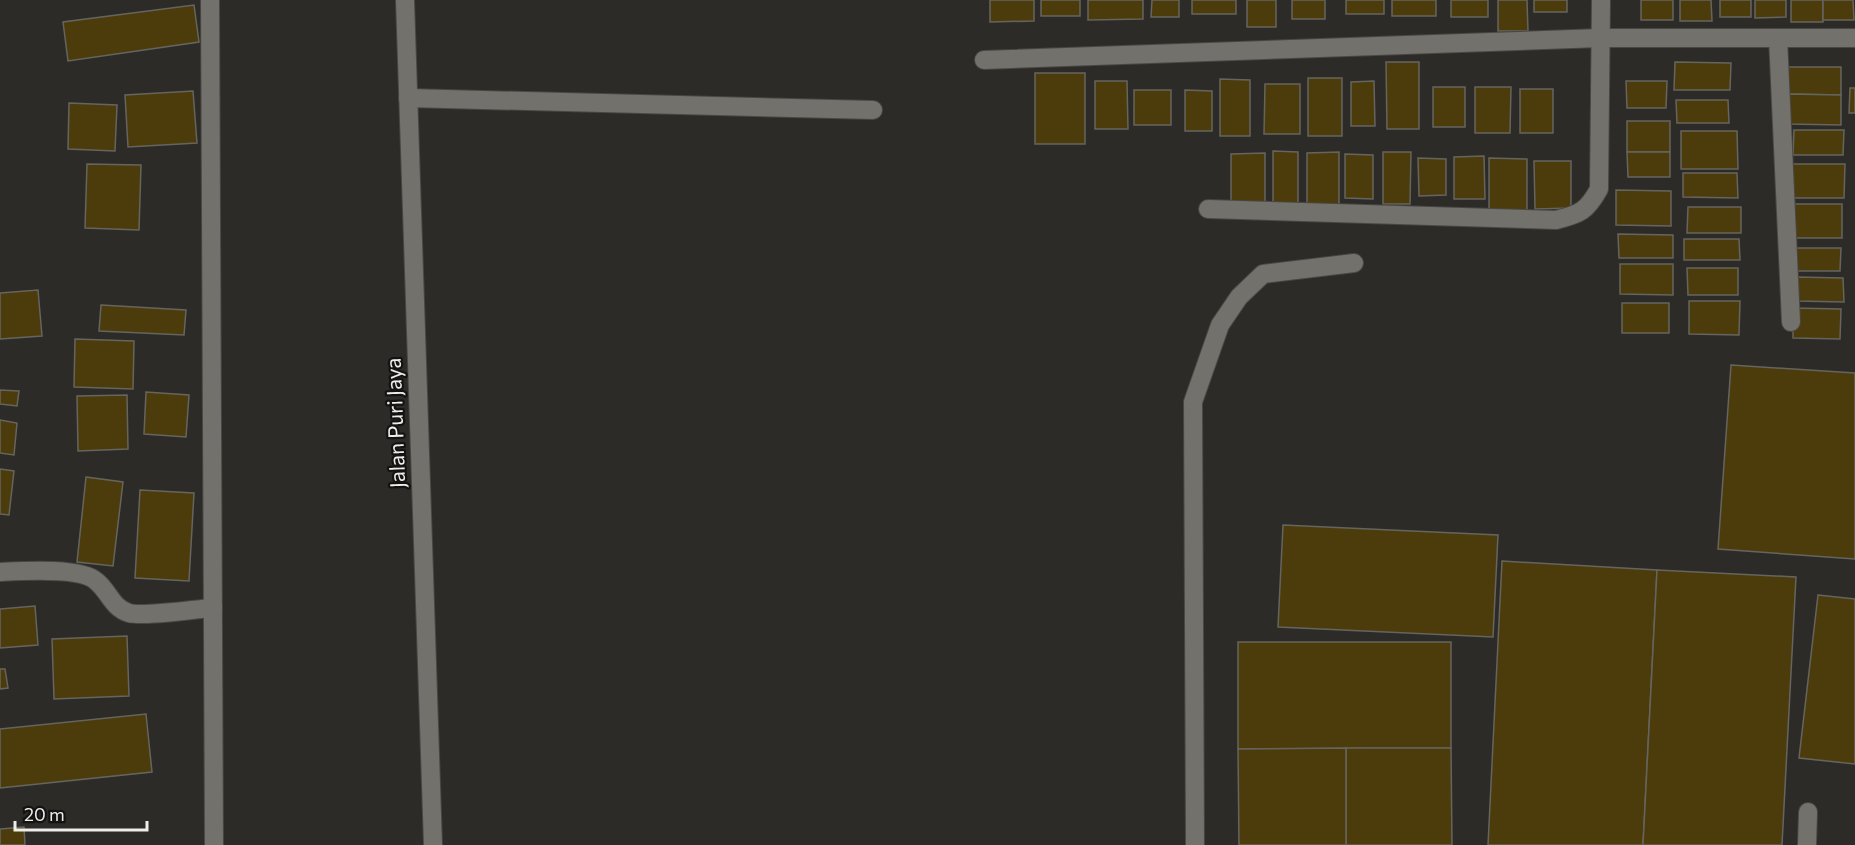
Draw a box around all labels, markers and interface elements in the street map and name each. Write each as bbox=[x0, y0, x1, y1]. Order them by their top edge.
street label: Jalan Puri Jaya bbox=[380, 357, 409, 489]
scale bar bbox=[15, 794, 147, 832]
text: 20 m bbox=[24, 803, 65, 825]

